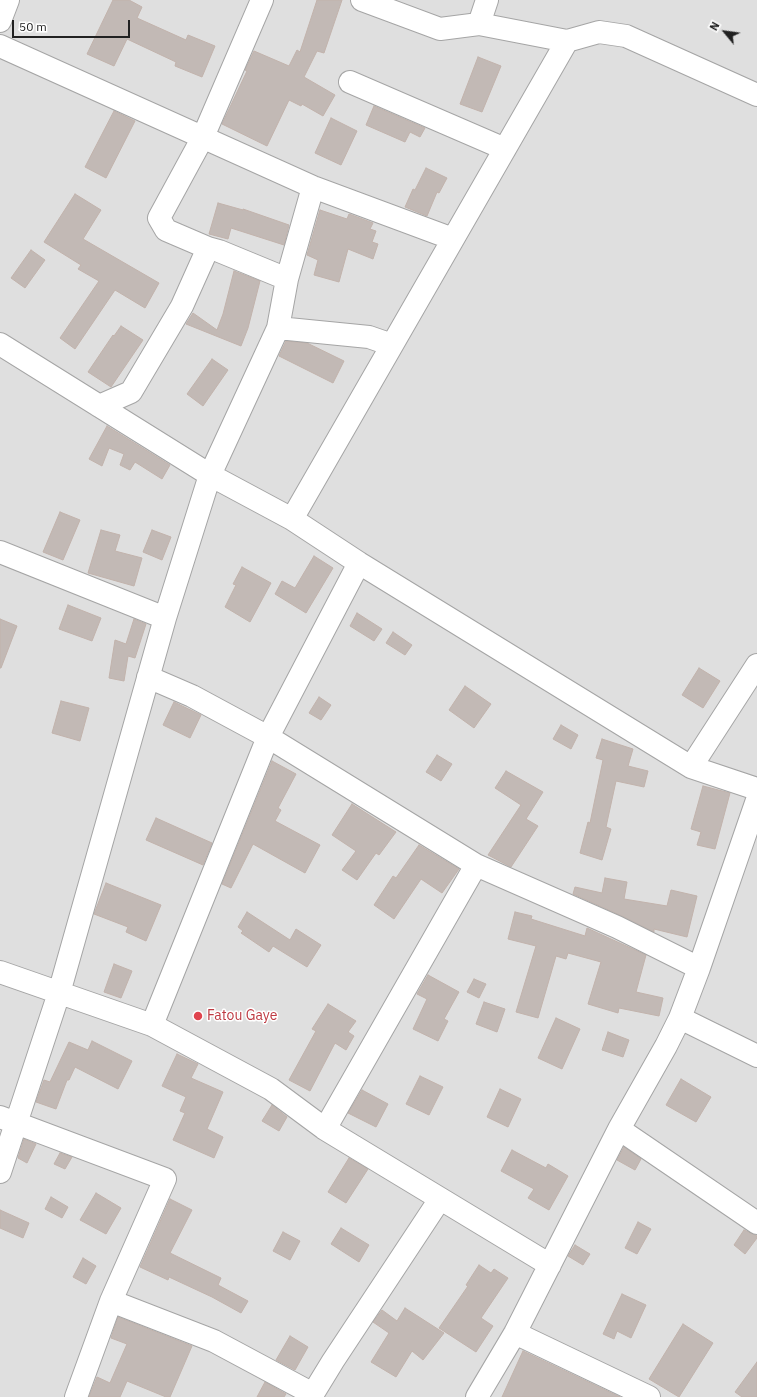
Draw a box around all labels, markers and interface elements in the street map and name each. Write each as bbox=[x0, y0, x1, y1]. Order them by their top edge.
scale bar bbox=[14, 12, 132, 38]
north arrow bbox=[705, 12, 745, 52]
text: 50 m bbox=[19, 19, 47, 34]
text: N bbox=[706, 19, 723, 33]
place label: Fatou Gaye bbox=[207, 1008, 277, 1024]
marker: Fatou Gaye bbox=[192, 1010, 204, 1022]

